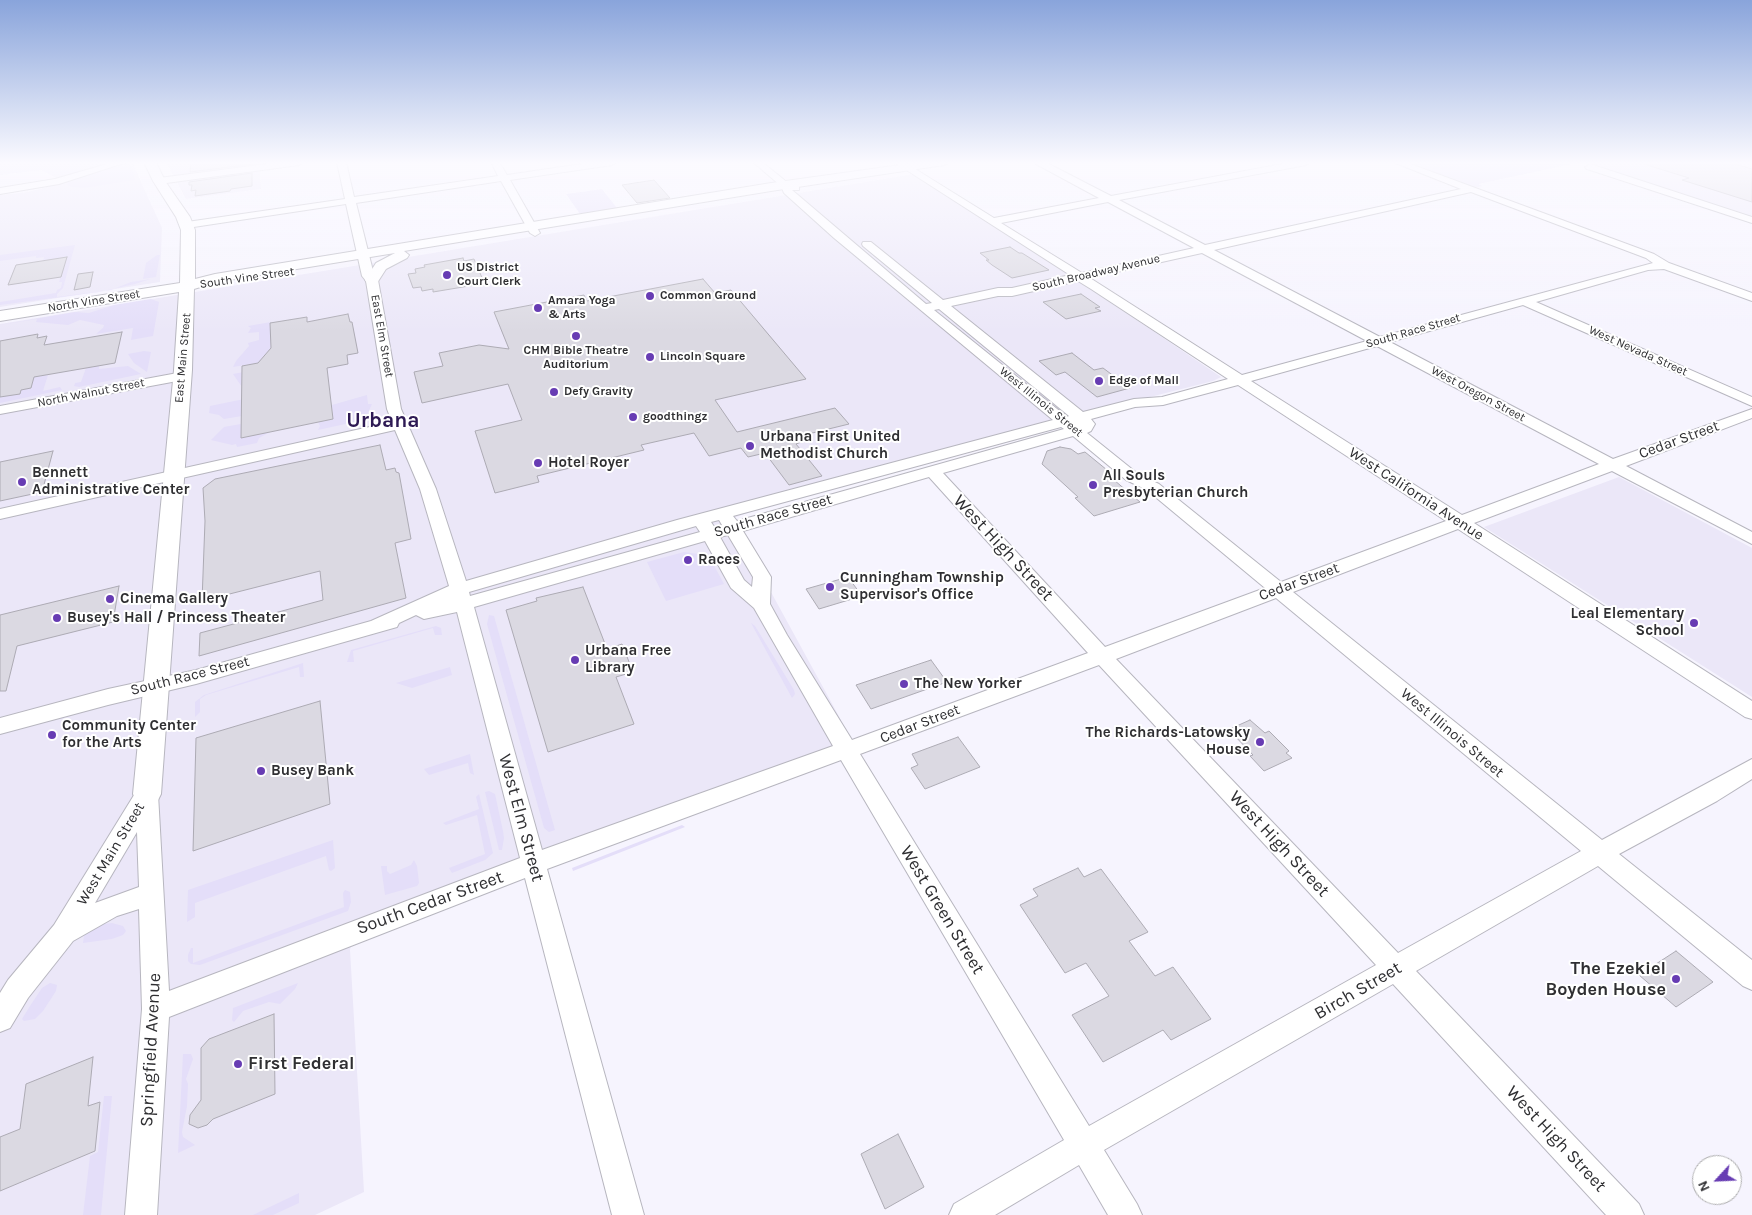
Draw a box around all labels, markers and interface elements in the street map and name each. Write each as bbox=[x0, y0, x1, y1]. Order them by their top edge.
street label: South Broadway Avenue bbox=[1031, 251, 1161, 295]
place label: US District Court Clerk bbox=[457, 261, 521, 289]
street label: South Vine Street bbox=[199, 264, 295, 292]
marker: US District Court Clerk bbox=[441, 269, 453, 281]
street label: North Vine Street bbox=[47, 287, 141, 315]
place label: Common Ground bbox=[660, 289, 756, 303]
marker: Common Ground bbox=[644, 290, 656, 302]
street label: East Elm Street bbox=[368, 293, 396, 379]
place label: Amara Yoga & Arts bbox=[548, 294, 616, 322]
marker: Amara Yoga & Arts bbox=[532, 302, 544, 314]
street label: South Race Street bbox=[1364, 311, 1462, 351]
street label: East Main Street bbox=[172, 312, 194, 404]
street label: West Nevada Street bbox=[1586, 323, 1690, 379]
marker: CHM Bible Theatre Auditorium bbox=[570, 330, 582, 342]
place label: CHM Bible Theatre Auditorium bbox=[524, 344, 628, 372]
place label: Lincoln Square bbox=[660, 350, 745, 364]
marker: Lincoln Square bbox=[644, 351, 656, 363]
street label: West Oregon Street bbox=[1428, 363, 1528, 425]
street label: West Illinois Street bbox=[996, 364, 1086, 440]
place label: Edge of Mall bbox=[1109, 374, 1179, 388]
marker: Edge of Mall bbox=[1093, 375, 1105, 387]
street label: North Walnut Street bbox=[36, 376, 146, 410]
place label: Defy Gravity bbox=[564, 385, 633, 399]
marker: Defy Gravity bbox=[548, 386, 560, 398]
district label: Urbana bbox=[346, 408, 420, 434]
place label: goodthingz bbox=[643, 410, 707, 424]
marker: goodthingz bbox=[627, 411, 639, 423]
street label: Cedar Street bbox=[1636, 417, 1722, 463]
place label: Urbana First United Methodist Church bbox=[760, 428, 900, 463]
marker: Urbana First United Methodist Church bbox=[744, 440, 756, 452]
street label: West California Avenue bbox=[1345, 444, 1487, 544]
place label: Hotel Royer bbox=[548, 454, 629, 472]
marker: Hotel Royer bbox=[532, 457, 544, 469]
place label: Bennett Administrative Center bbox=[32, 464, 189, 499]
place label: All Souls Presbyterian Church bbox=[1103, 467, 1248, 502]
marker: Bennett Administrative Center bbox=[16, 476, 28, 488]
marker: All Souls Presbyterian Church bbox=[1087, 479, 1099, 491]
street label: West High Street bbox=[948, 490, 1058, 606]
street label: South Race Street bbox=[712, 491, 834, 541]
place label: Races bbox=[698, 551, 740, 569]
marker: Races bbox=[682, 554, 694, 566]
street label: Cedar Street bbox=[1256, 559, 1342, 605]
place label: Cunningham Township Supervisor's Office bbox=[840, 569, 1004, 604]
marker: Cunningham Township Supervisor's Office bbox=[824, 581, 836, 593]
place label: Cinema Gallery bbox=[120, 590, 228, 608]
marker: Cinema Gallery bbox=[104, 593, 116, 605]
place label: Leal Elementary School bbox=[1571, 605, 1684, 640]
place label: Busey's Hall / Princess Theater bbox=[67, 609, 285, 627]
marker: Busey's Hall / Princess Theater bbox=[51, 612, 63, 624]
marker: Leal Elementary School bbox=[1688, 617, 1700, 629]
place label: Urbana Free Library bbox=[585, 642, 671, 677]
street label: South Race Street bbox=[129, 652, 251, 700]
marker: Urbana Free Library bbox=[569, 654, 581, 666]
place label: The New Yorker bbox=[914, 675, 1022, 693]
marker: The New Yorker bbox=[898, 678, 910, 690]
street label: West Illinois Street bbox=[1397, 685, 1507, 781]
street label: Cedar Street bbox=[877, 701, 963, 747]
place label: Community Center for the Arts bbox=[62, 717, 196, 752]
place label: The Richards-Latowsky House bbox=[1086, 724, 1250, 759]
marker: Community Center for the Arts bbox=[46, 729, 58, 741]
marker: The Richards-Latowsky House bbox=[1254, 736, 1266, 748]
street label: West Elm Street bbox=[494, 752, 548, 884]
place label: Busey Bank bbox=[271, 762, 354, 780]
marker: Busey Bank bbox=[255, 765, 267, 777]
street label: West High Street bbox=[1224, 786, 1334, 902]
street label: West Main Street bbox=[73, 799, 149, 909]
street label: West Green Street bbox=[895, 842, 989, 978]
street label: South Cedar Street bbox=[354, 866, 506, 940]
street label: Birch Street bbox=[1311, 957, 1405, 1025]
place label: The Ezekiel Boyden House bbox=[1546, 958, 1666, 1001]
street label: Springfield Avenue bbox=[136, 972, 166, 1128]
marker: The Ezekiel Boyden House bbox=[1670, 973, 1682, 985]
place label: First Federal bbox=[248, 1053, 354, 1075]
marker: First Federal bbox=[232, 1058, 244, 1070]
street label: West High Street bbox=[1501, 1081, 1611, 1197]
north arrow bbox=[1692, 1155, 1742, 1205]
text: N bbox=[1694, 1178, 1714, 1194]

